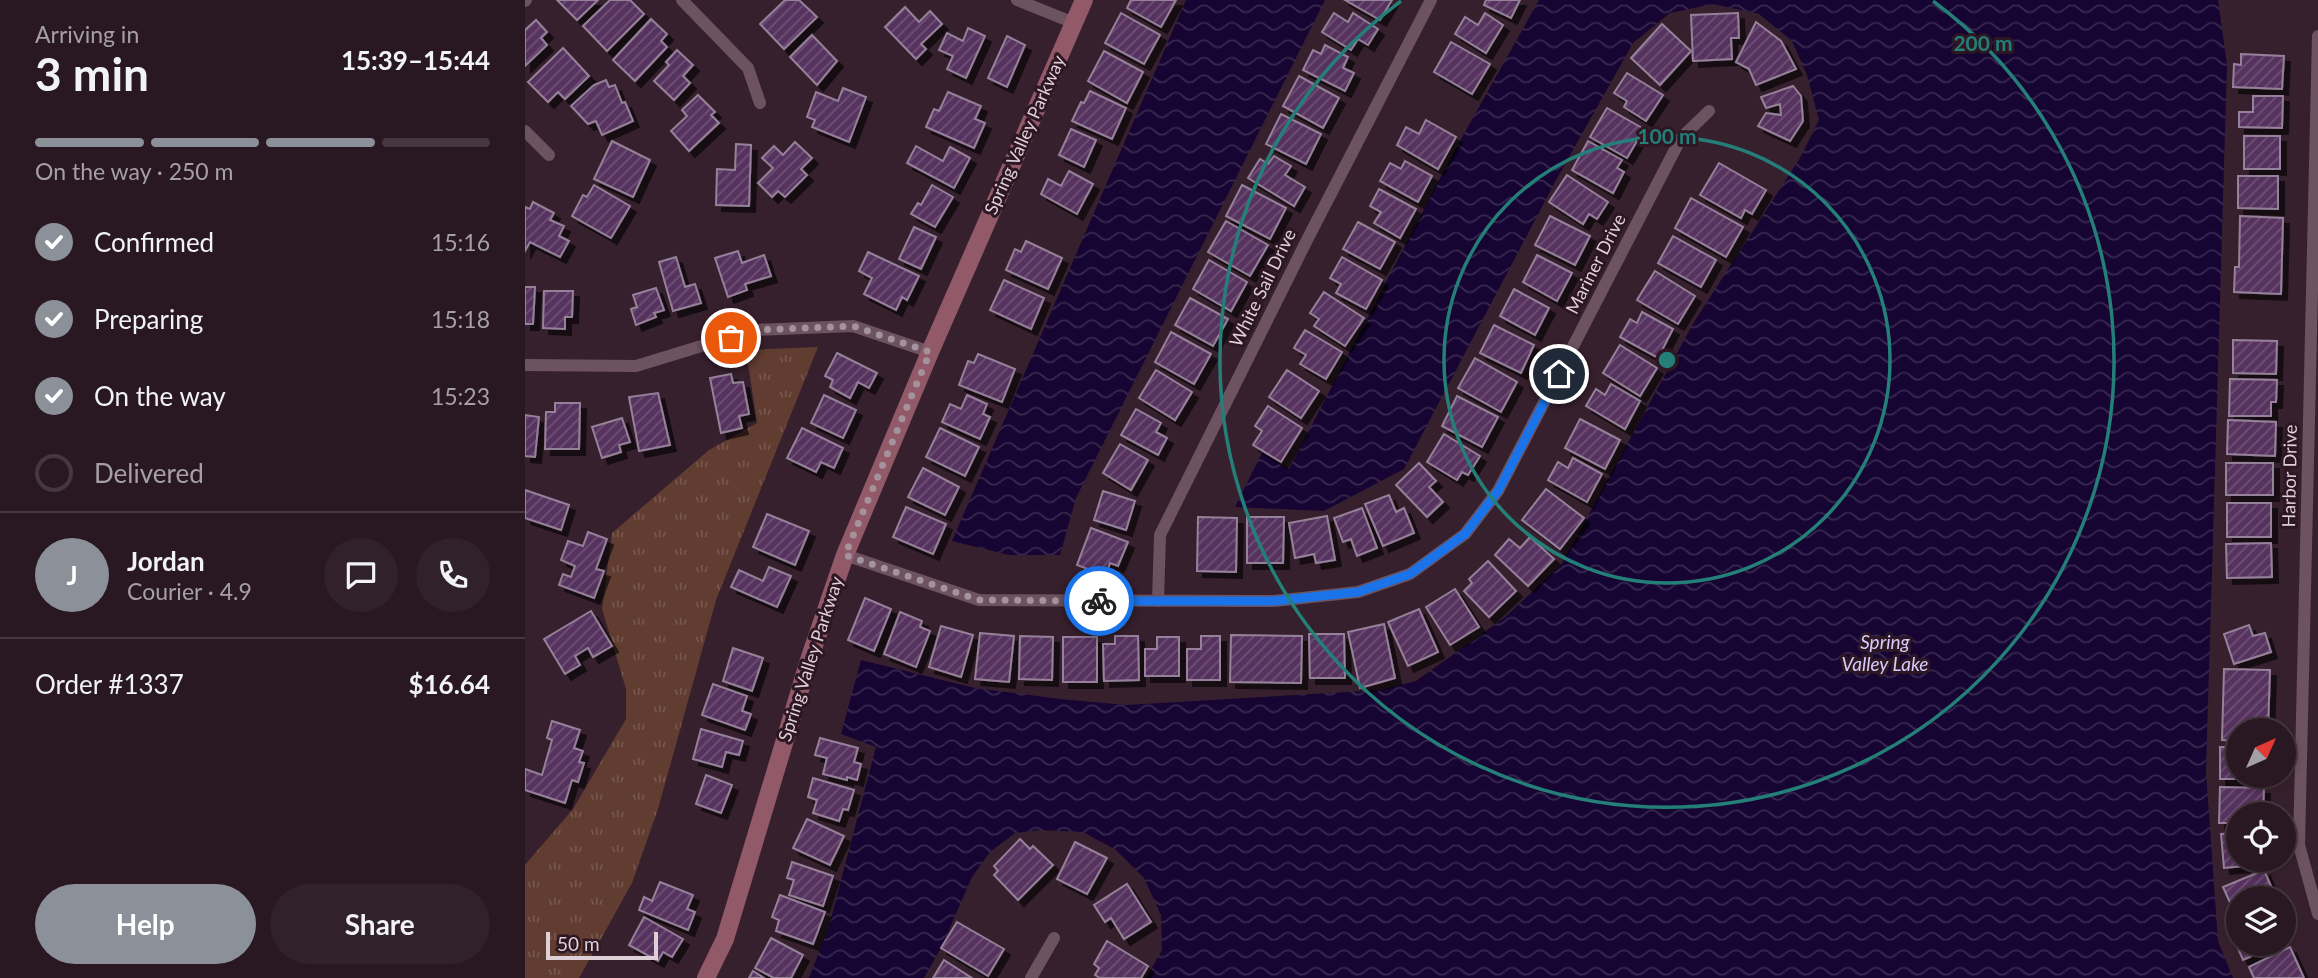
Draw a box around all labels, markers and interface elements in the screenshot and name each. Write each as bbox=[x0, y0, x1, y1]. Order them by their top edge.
text: Arriving in bbox=[35, 20, 139, 48]
text: 200 m bbox=[1953, 30, 2013, 55]
text: 15:39–15:44 bbox=[341, 44, 490, 76]
text: 3 min bbox=[35, 46, 149, 101]
street label: Spring Valley Parkway bbox=[979, 51, 1069, 218]
text: 100 m bbox=[1637, 123, 1697, 148]
text: On the way · 250 m bbox=[35, 157, 234, 185]
street label: Mariner Drive bbox=[1560, 210, 1630, 317]
icon: check bbox=[35, 223, 73, 261]
street label: White Sail Drive bbox=[1224, 225, 1300, 350]
text: Confirmed bbox=[94, 226, 214, 258]
text: 15:16 bbox=[431, 228, 490, 256]
icon: check bbox=[35, 300, 73, 338]
text: Preparing bbox=[94, 303, 203, 335]
text: 15:18 bbox=[431, 305, 490, 333]
pin bbox=[701, 308, 761, 368]
icon: bag bbox=[712, 319, 750, 357]
pin bbox=[1529, 344, 1589, 404]
centre of rings bbox=[1655, 348, 1679, 372]
icon: home bbox=[1540, 355, 1578, 393]
icon: check bbox=[35, 377, 73, 415]
text: On the way bbox=[94, 380, 226, 412]
text: 15:23 bbox=[431, 382, 490, 410]
street label: Harbor Drive bbox=[2277, 424, 2301, 528]
text: Delivered bbox=[94, 457, 204, 489]
button: chat bbox=[324, 538, 398, 612]
button: phone bbox=[416, 538, 490, 612]
text: Jordan bbox=[127, 545, 205, 577]
text: J bbox=[66, 559, 78, 591]
courier bbox=[1064, 566, 1134, 636]
street label: Spring Valley Parkway bbox=[773, 573, 847, 744]
text: Courier · 4.9 bbox=[127, 577, 252, 605]
icon: bike bbox=[1080, 582, 1118, 620]
water label: Spring Valley Lake bbox=[1842, 630, 1928, 675]
text: Order #1337 bbox=[35, 668, 184, 700]
text: $16.64 bbox=[408, 668, 490, 700]
north arrow bbox=[2226, 718, 2296, 788]
map controls bbox=[2226, 718, 2296, 956]
button: locate bbox=[2226, 802, 2296, 872]
button: Help bbox=[35, 884, 256, 964]
button: Share bbox=[270, 884, 490, 964]
button: layers bbox=[2226, 886, 2296, 956]
scale bar bbox=[546, 929, 658, 961]
text: 50 m bbox=[557, 932, 600, 955]

